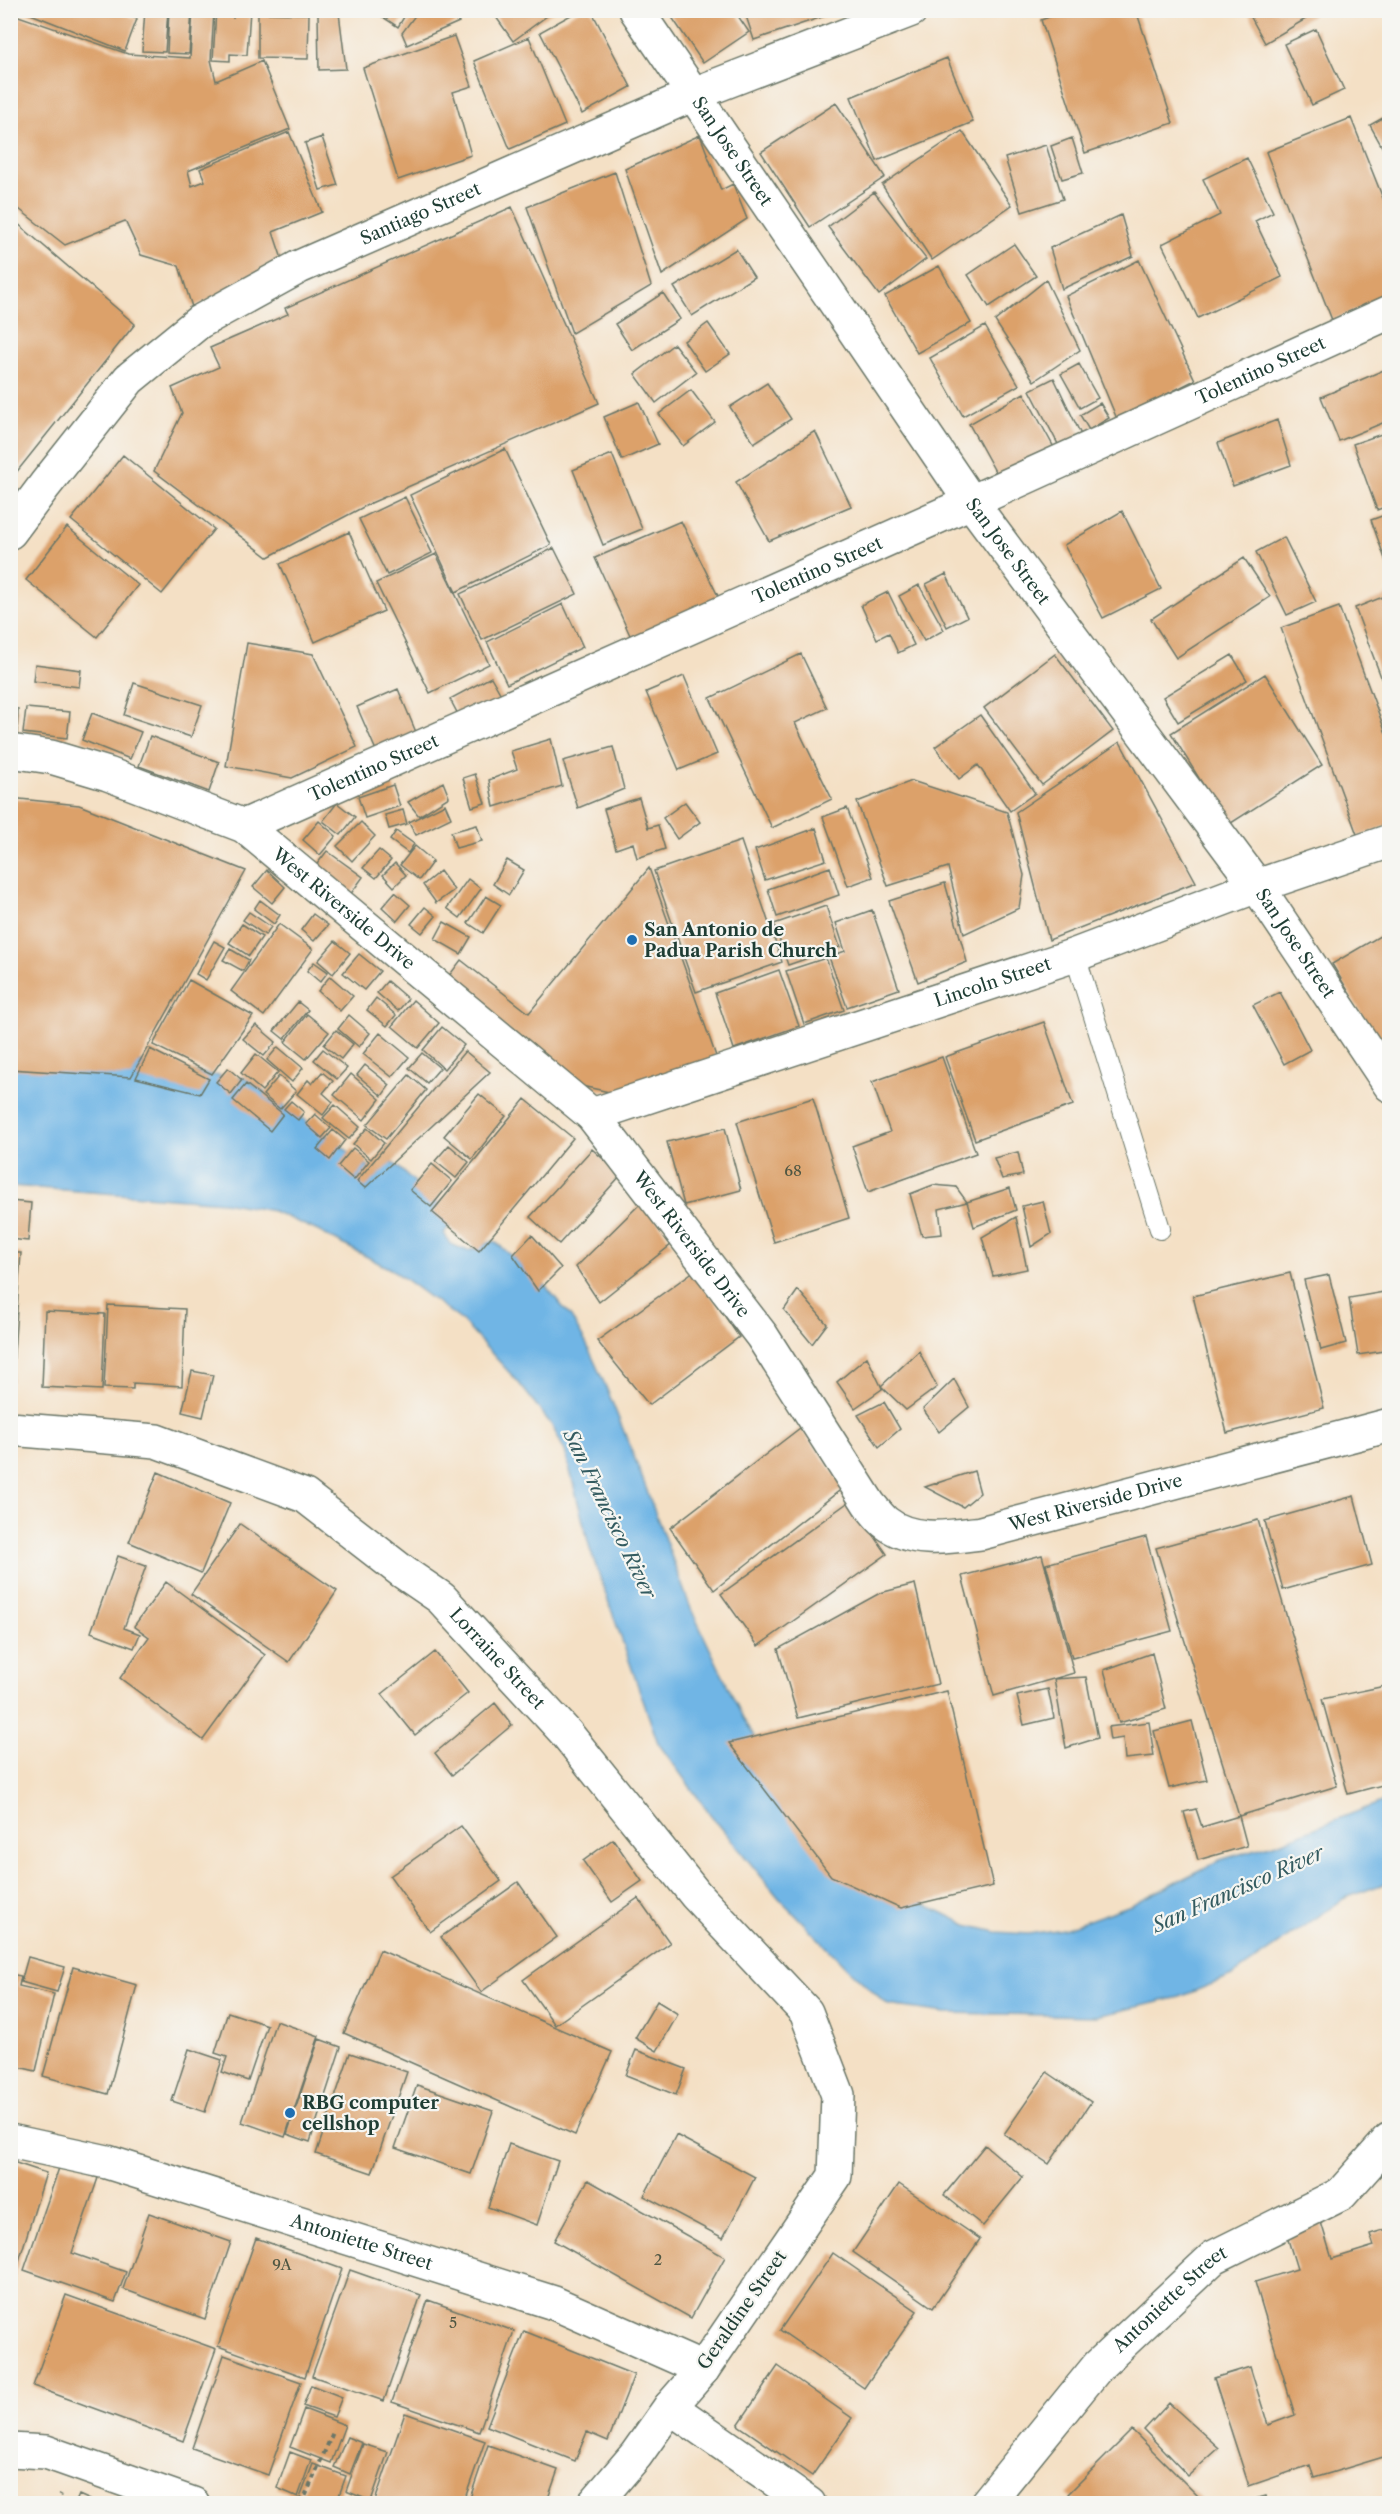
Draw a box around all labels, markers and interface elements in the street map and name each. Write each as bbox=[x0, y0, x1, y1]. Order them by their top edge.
street label: San Jose Street bbox=[687, 93, 778, 211]
street label: Santiago Street bbox=[357, 177, 485, 250]
street label: Tolentino Street bbox=[1193, 332, 1329, 409]
street label: San Jose Street bbox=[961, 494, 1055, 610]
street label: Tolentino Street bbox=[749, 532, 886, 609]
street label: Tolentino Street bbox=[305, 729, 443, 807]
street label: West Riverside Drive bbox=[267, 843, 419, 974]
street label: San Jose Street bbox=[1251, 884, 1340, 1003]
place label: San Antonio de Padua Parish Church bbox=[644, 919, 838, 962]
marker: San Antonio de Padua Parish Church bbox=[625, 933, 639, 947]
street label: Lincoln Street bbox=[931, 953, 1054, 1012]
house number: 68 bbox=[784, 1161, 802, 1180]
street label: West Riverside Drive bbox=[628, 1166, 755, 1322]
water label: San Francisco River bbox=[558, 1424, 662, 1604]
street label: West Riverside Drive bbox=[1005, 1469, 1185, 1536]
street label: Lorraine Street bbox=[445, 1603, 550, 1714]
water label: San Francisco River bbox=[1147, 1840, 1329, 1938]
place label: RBG computer cellshop bbox=[302, 2092, 439, 2135]
marker: RBG computer cellshop bbox=[283, 2106, 297, 2120]
street label: Antoniette Street bbox=[287, 2209, 436, 2275]
street label: Antoniette Street bbox=[1108, 2241, 1231, 2358]
street label: Geraldine Street bbox=[693, 2246, 792, 2374]
house number: 2 bbox=[654, 2250, 662, 2269]
house number: 9A bbox=[272, 2255, 293, 2274]
house number: 5 bbox=[449, 2313, 457, 2332]

